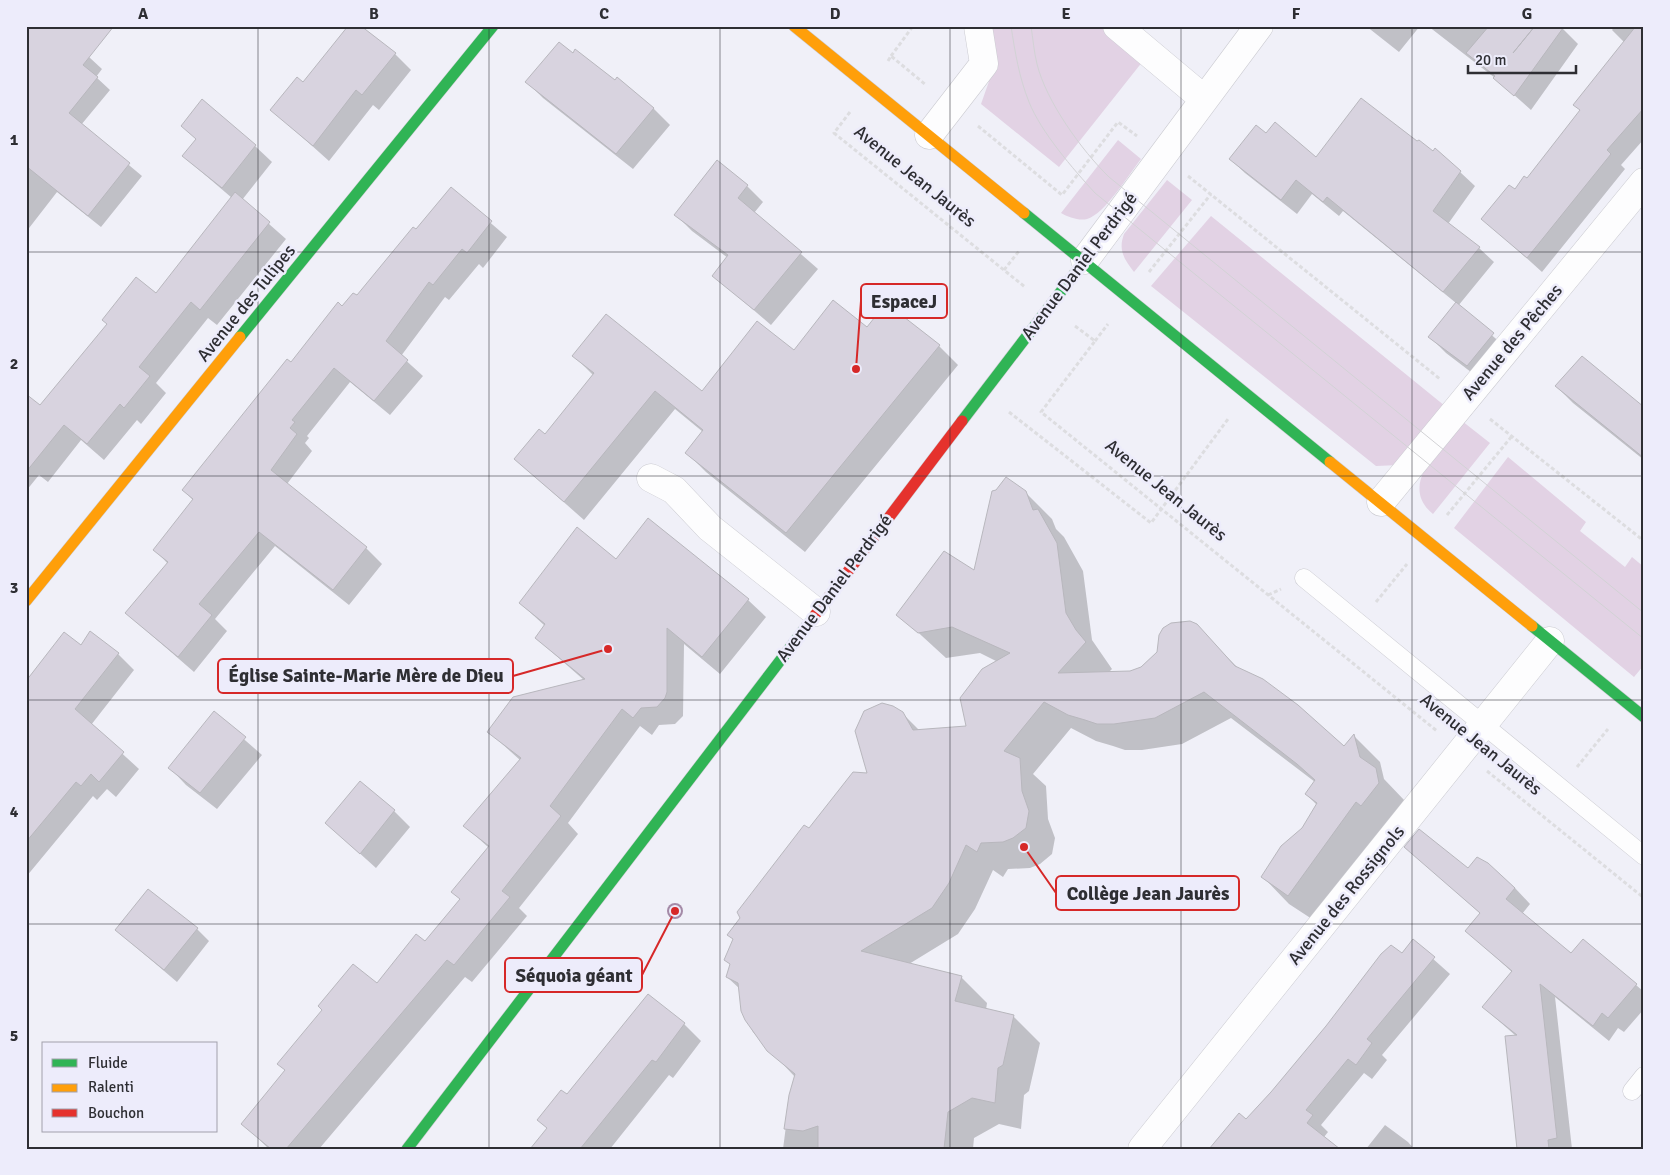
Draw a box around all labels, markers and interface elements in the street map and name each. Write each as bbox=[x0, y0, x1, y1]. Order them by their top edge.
text: A bbox=[138, 4, 149, 24]
text: B bbox=[369, 4, 379, 24]
text: C bbox=[599, 4, 609, 24]
text: D bbox=[830, 4, 841, 24]
text: E bbox=[1061, 4, 1071, 24]
text: F bbox=[1292, 4, 1301, 24]
text: G bbox=[1522, 4, 1532, 24]
scale bar bbox=[1468, 42, 1575, 74]
text: 20 m bbox=[1475, 51, 1506, 69]
street label: Avenue Jean Jaurès bbox=[850, 120, 980, 232]
text: 1 bbox=[10, 130, 19, 150]
street label: Avenue Daniel Perdrigé bbox=[1016, 188, 1142, 344]
street label: Avenue des Tulipes bbox=[192, 240, 300, 366]
street label: Avenue des Pêches bbox=[1457, 279, 1567, 404]
callout: EspaceJ bbox=[861, 284, 947, 318]
text: EspaceJ bbox=[871, 290, 937, 314]
text: 2 bbox=[10, 354, 18, 374]
street label: Avenue Jean Jaurès bbox=[1101, 434, 1231, 546]
street label: Avenue Daniel Perdrigé bbox=[771, 510, 897, 666]
text: 3 bbox=[10, 578, 18, 598]
callout: Église Sainte-Marie Mère de Dieu bbox=[218, 659, 513, 693]
text: Église Sainte-Marie Mère de Dieu bbox=[228, 664, 504, 688]
street label: Avenue Jean Jaurès bbox=[1416, 688, 1546, 800]
text: 4 bbox=[10, 802, 19, 822]
street label: Avenue des Rossignols bbox=[1283, 821, 1409, 969]
callout: Collège Jean Jaurès bbox=[1056, 876, 1239, 910]
text: Collège Jean Jaurès bbox=[1067, 882, 1229, 906]
callout: Séquoia géant bbox=[505, 958, 642, 992]
text: Séquoia géant bbox=[515, 964, 633, 988]
text: 5 bbox=[10, 1026, 18, 1046]
legend bbox=[42, 1042, 218, 1132]
text: Fluide bbox=[88, 1054, 128, 1072]
text: Ralenti bbox=[88, 1078, 134, 1096]
text: Bouchon bbox=[88, 1104, 144, 1122]

